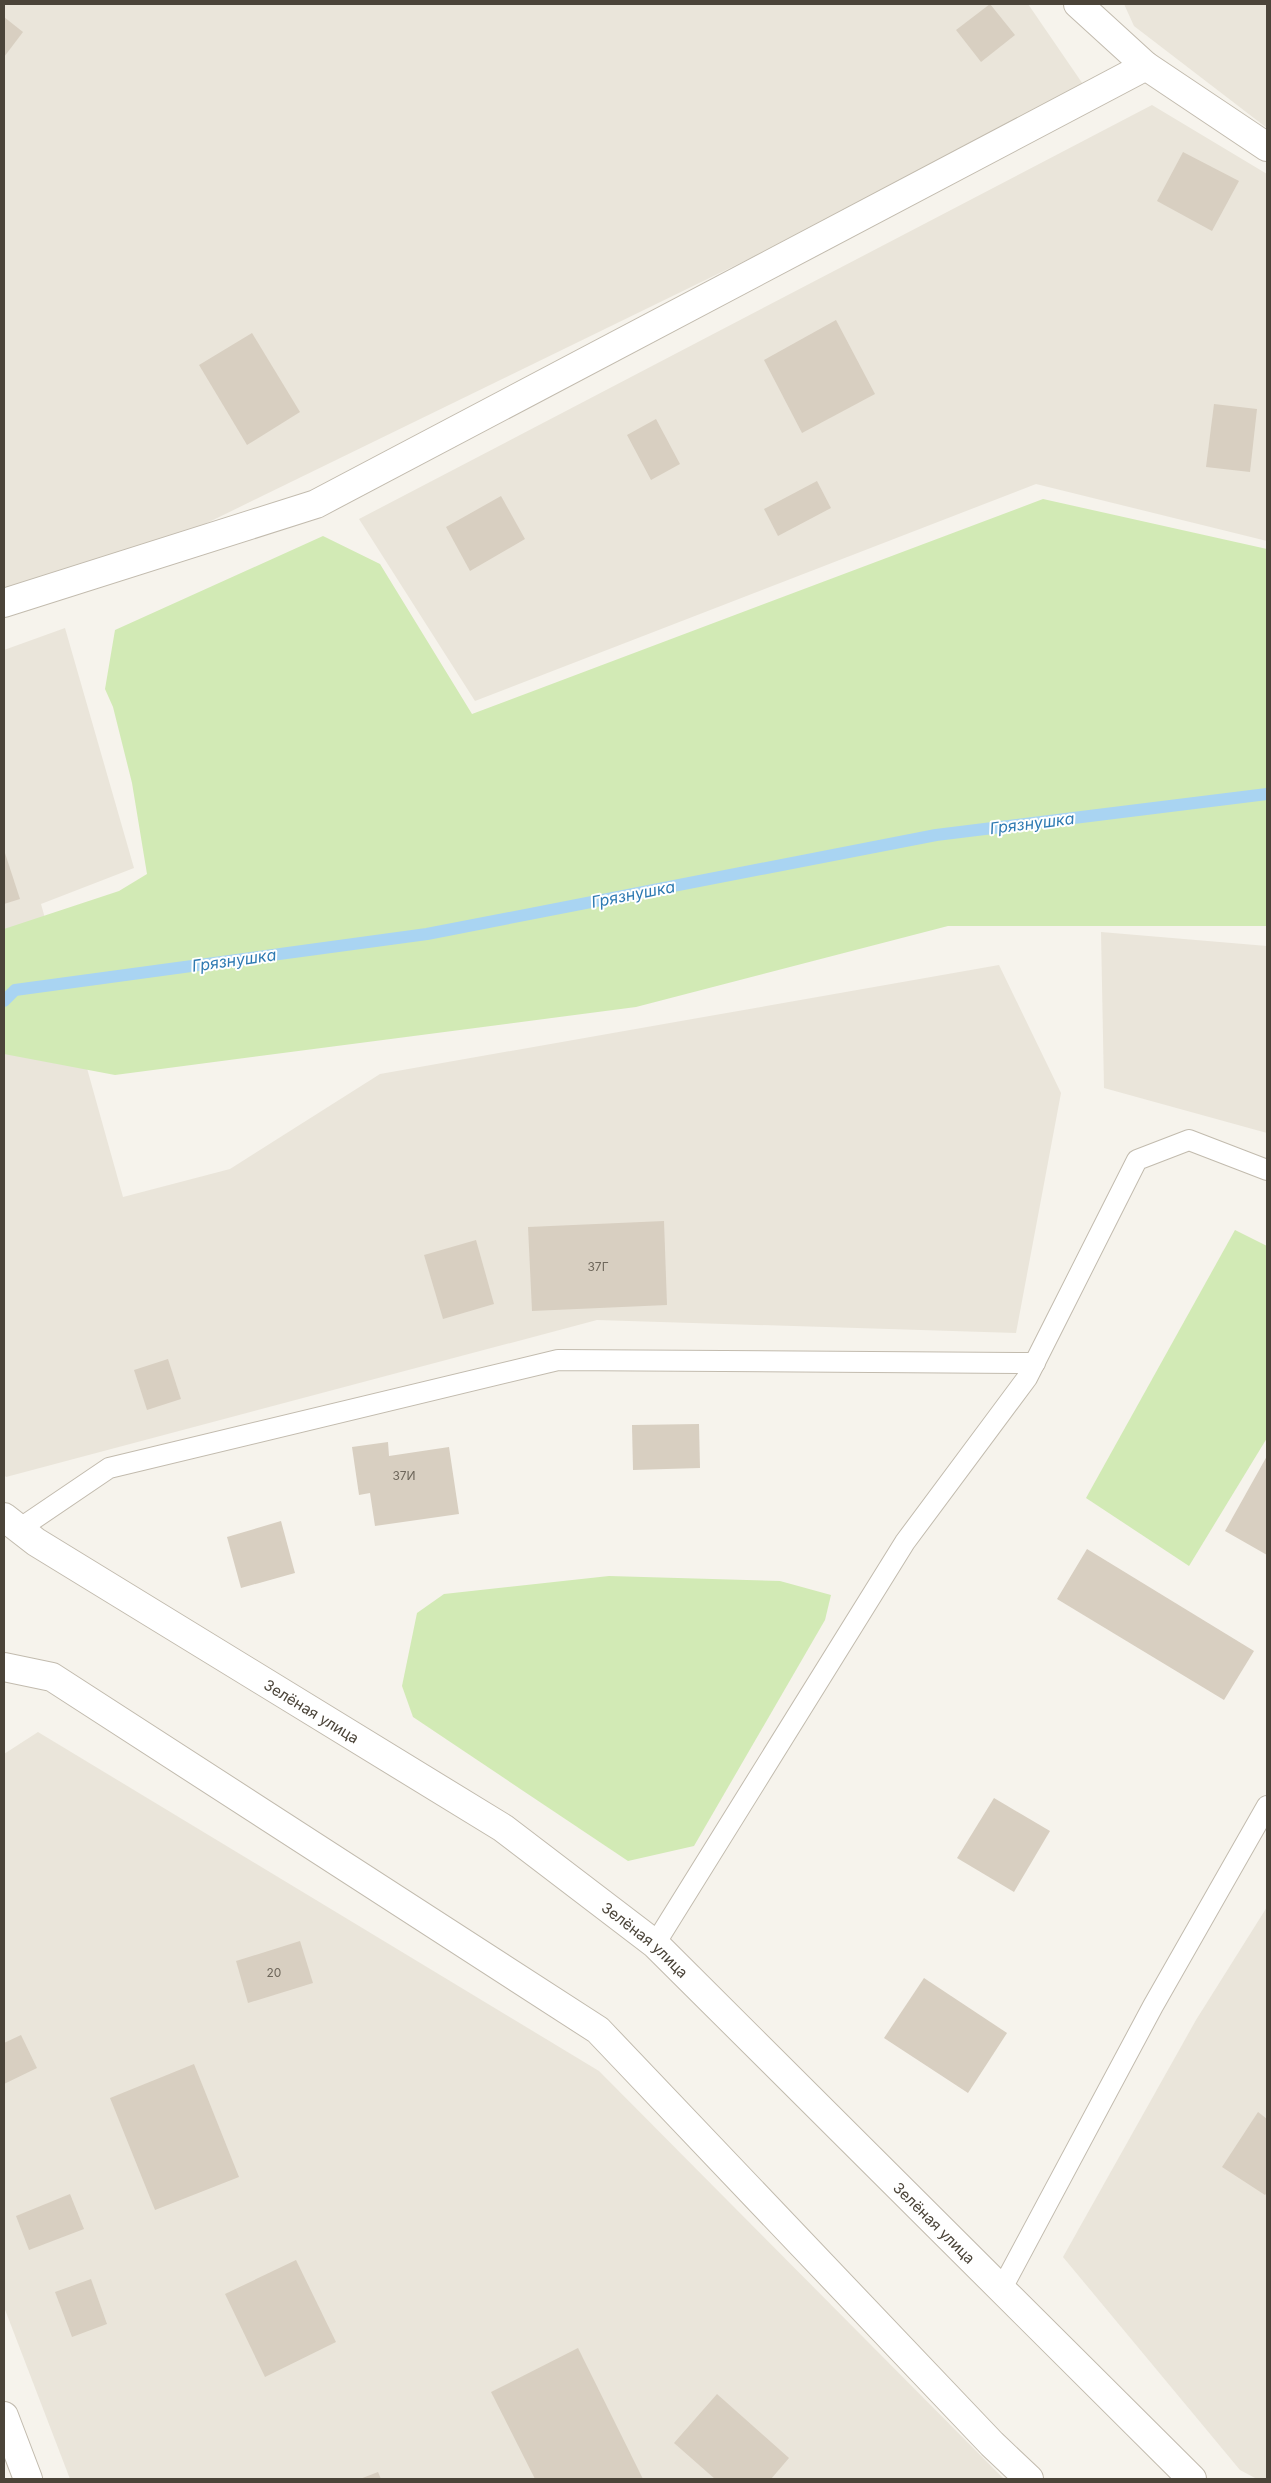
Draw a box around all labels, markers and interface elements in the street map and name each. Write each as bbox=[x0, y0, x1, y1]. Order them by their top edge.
water label: Грязнушка bbox=[989, 808, 1076, 838]
water label: Грязнушка bbox=[589, 876, 677, 912]
water label: Грязнушка bbox=[191, 944, 278, 976]
house number: 37Г bbox=[587, 1259, 609, 1274]
house number: 37И bbox=[392, 1468, 416, 1483]
street label: Зелёная улица bbox=[261, 1675, 363, 1747]
street label: Зелёная улица bbox=[598, 1897, 693, 1981]
house number: 20 bbox=[267, 1965, 281, 1980]
street label: Зелёная улица bbox=[890, 2178, 979, 2267]

